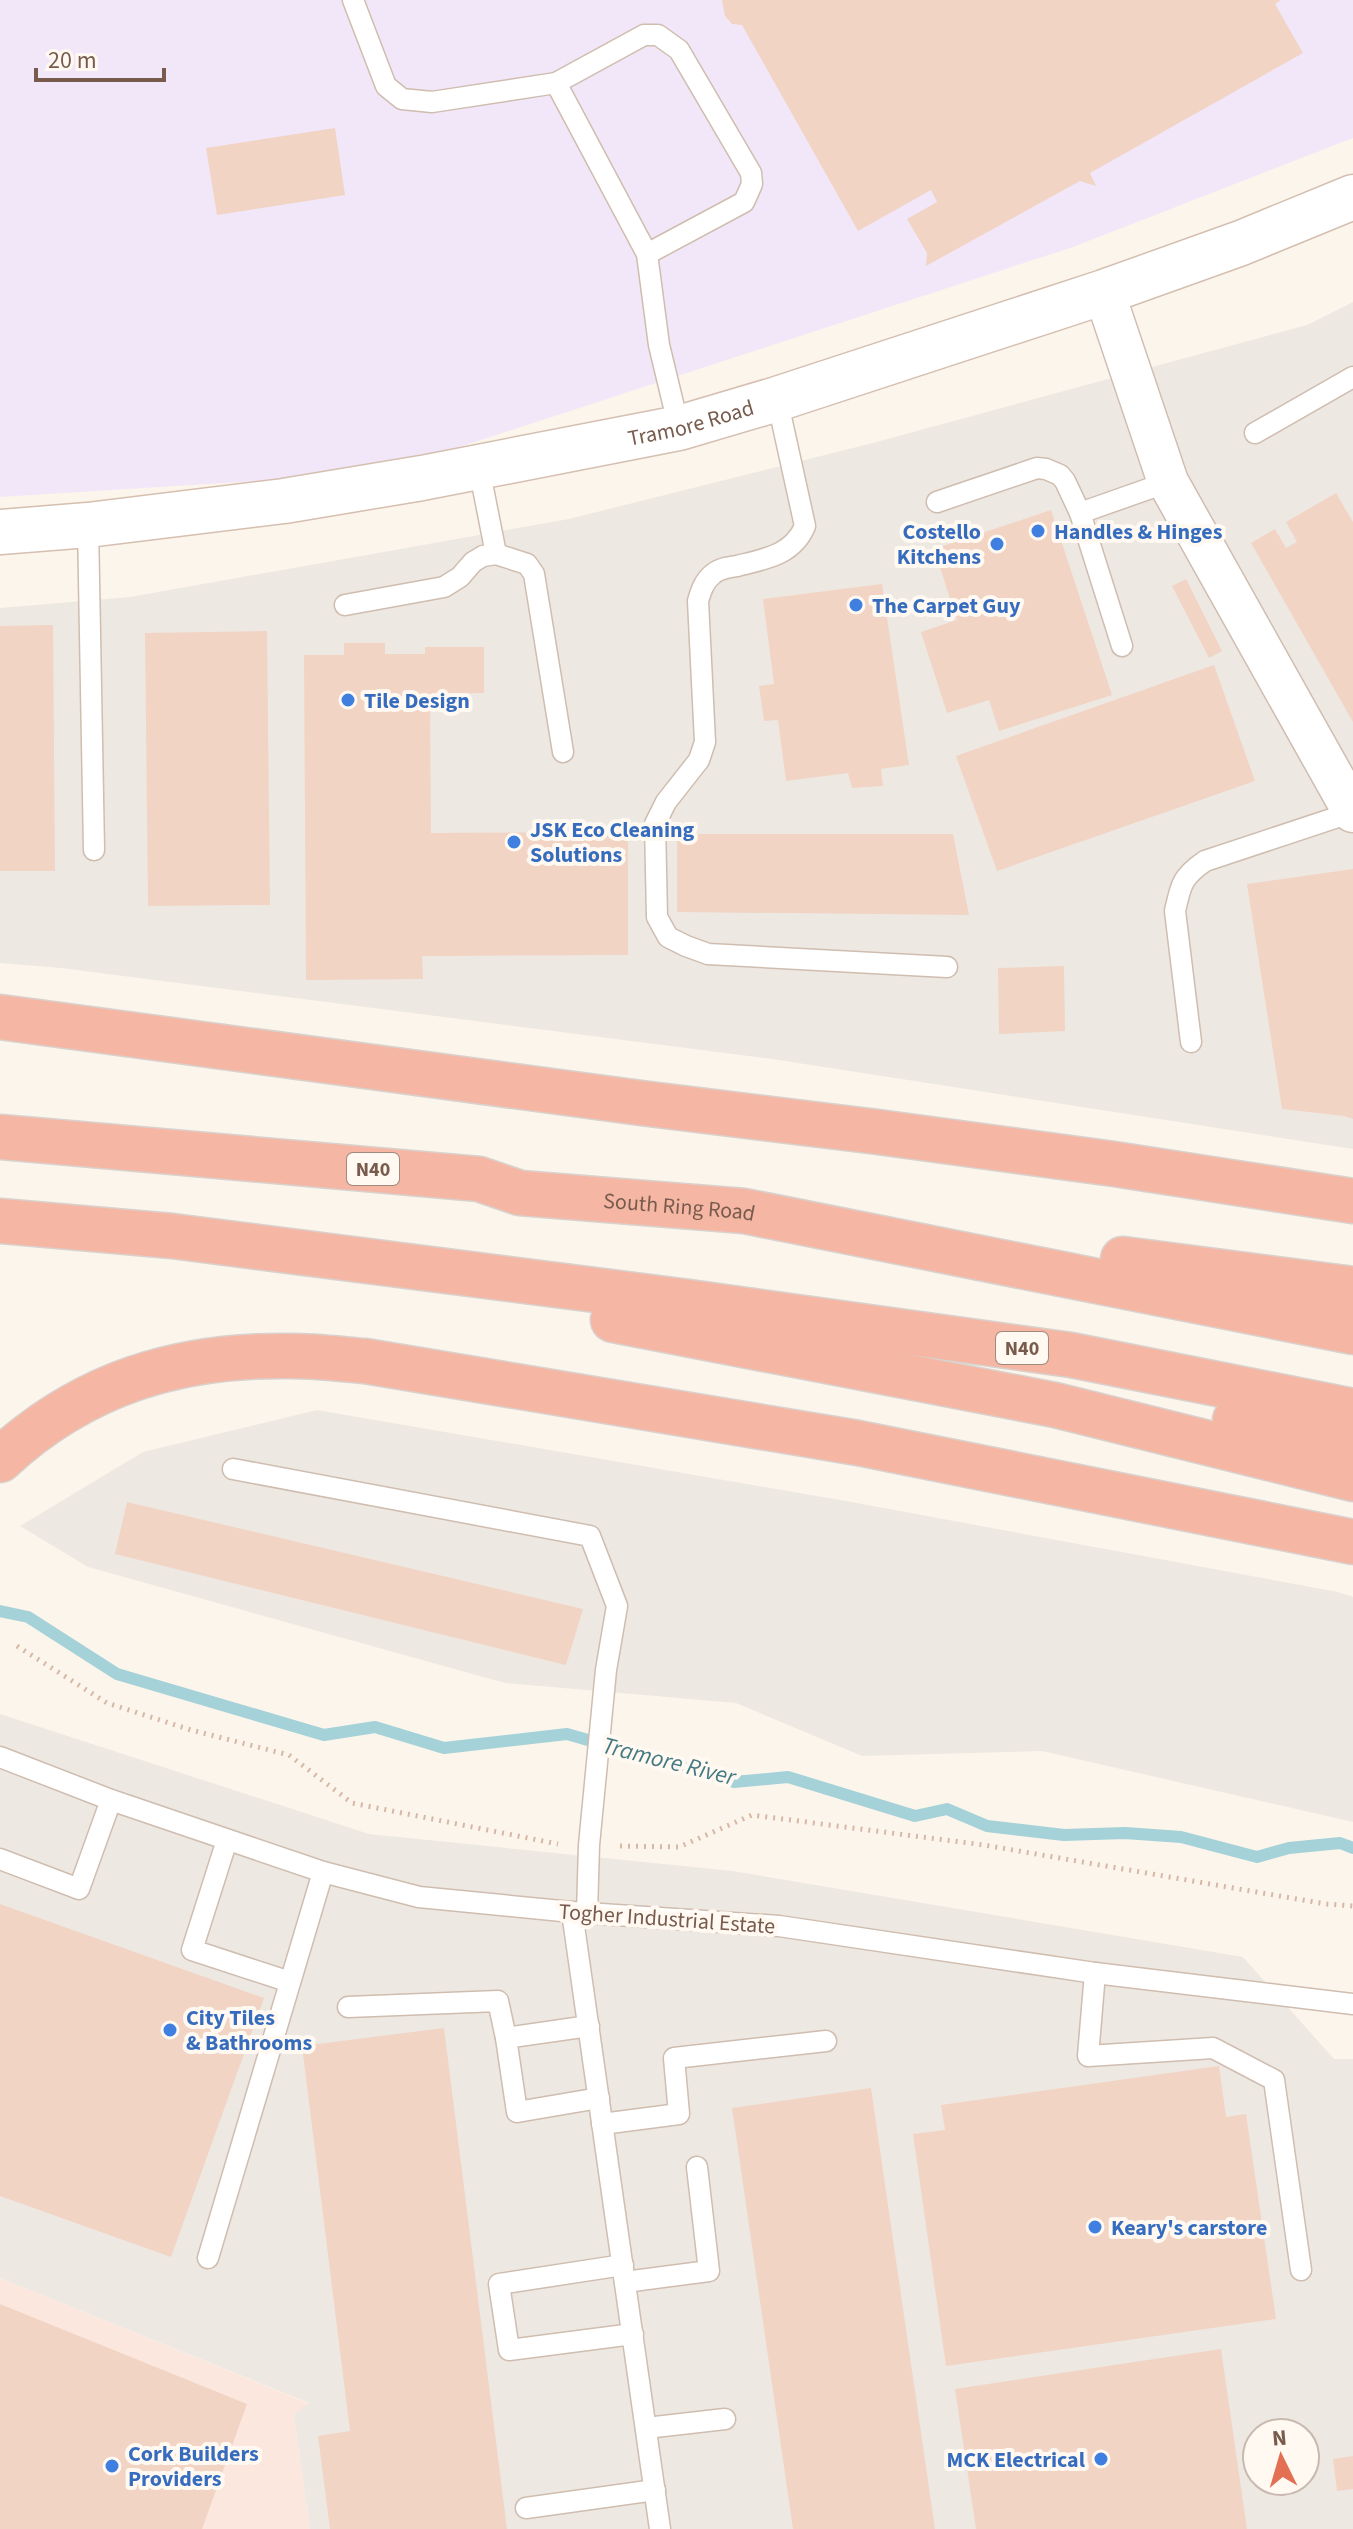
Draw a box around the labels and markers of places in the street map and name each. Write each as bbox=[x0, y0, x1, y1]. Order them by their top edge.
place label: Costello Kitchens bbox=[897, 516, 981, 573]
place label: Handles & Hinges bbox=[1054, 516, 1223, 548]
marker: Handles & Hinges bbox=[1029, 522, 1047, 540]
marker: Costello Kitchens bbox=[988, 535, 1006, 553]
place label: The Carpet Guy bbox=[872, 590, 1021, 622]
marker: The Carpet Guy bbox=[847, 596, 865, 614]
place label: Tile Design bbox=[364, 685, 470, 717]
marker: Tile Design bbox=[339, 691, 357, 709]
place label: JSK Eco Cleaning Solutions bbox=[530, 814, 695, 871]
marker: JSK Eco Cleaning Solutions bbox=[505, 833, 523, 851]
place label: City Tiles & Bathrooms bbox=[186, 2002, 312, 2059]
marker: City Tiles & Bathrooms bbox=[161, 2021, 179, 2039]
place label: Keary's carstore bbox=[1111, 2212, 1267, 2244]
marker: Keary's carstore bbox=[1086, 2218, 1104, 2236]
place label: Cork Builders Providers bbox=[128, 2438, 259, 2495]
place label: MCK Electrical bbox=[946, 2444, 1086, 2476]
marker: MCK Electrical bbox=[1092, 2450, 1110, 2468]
marker: Cork Builders Providers bbox=[103, 2457, 121, 2475]

